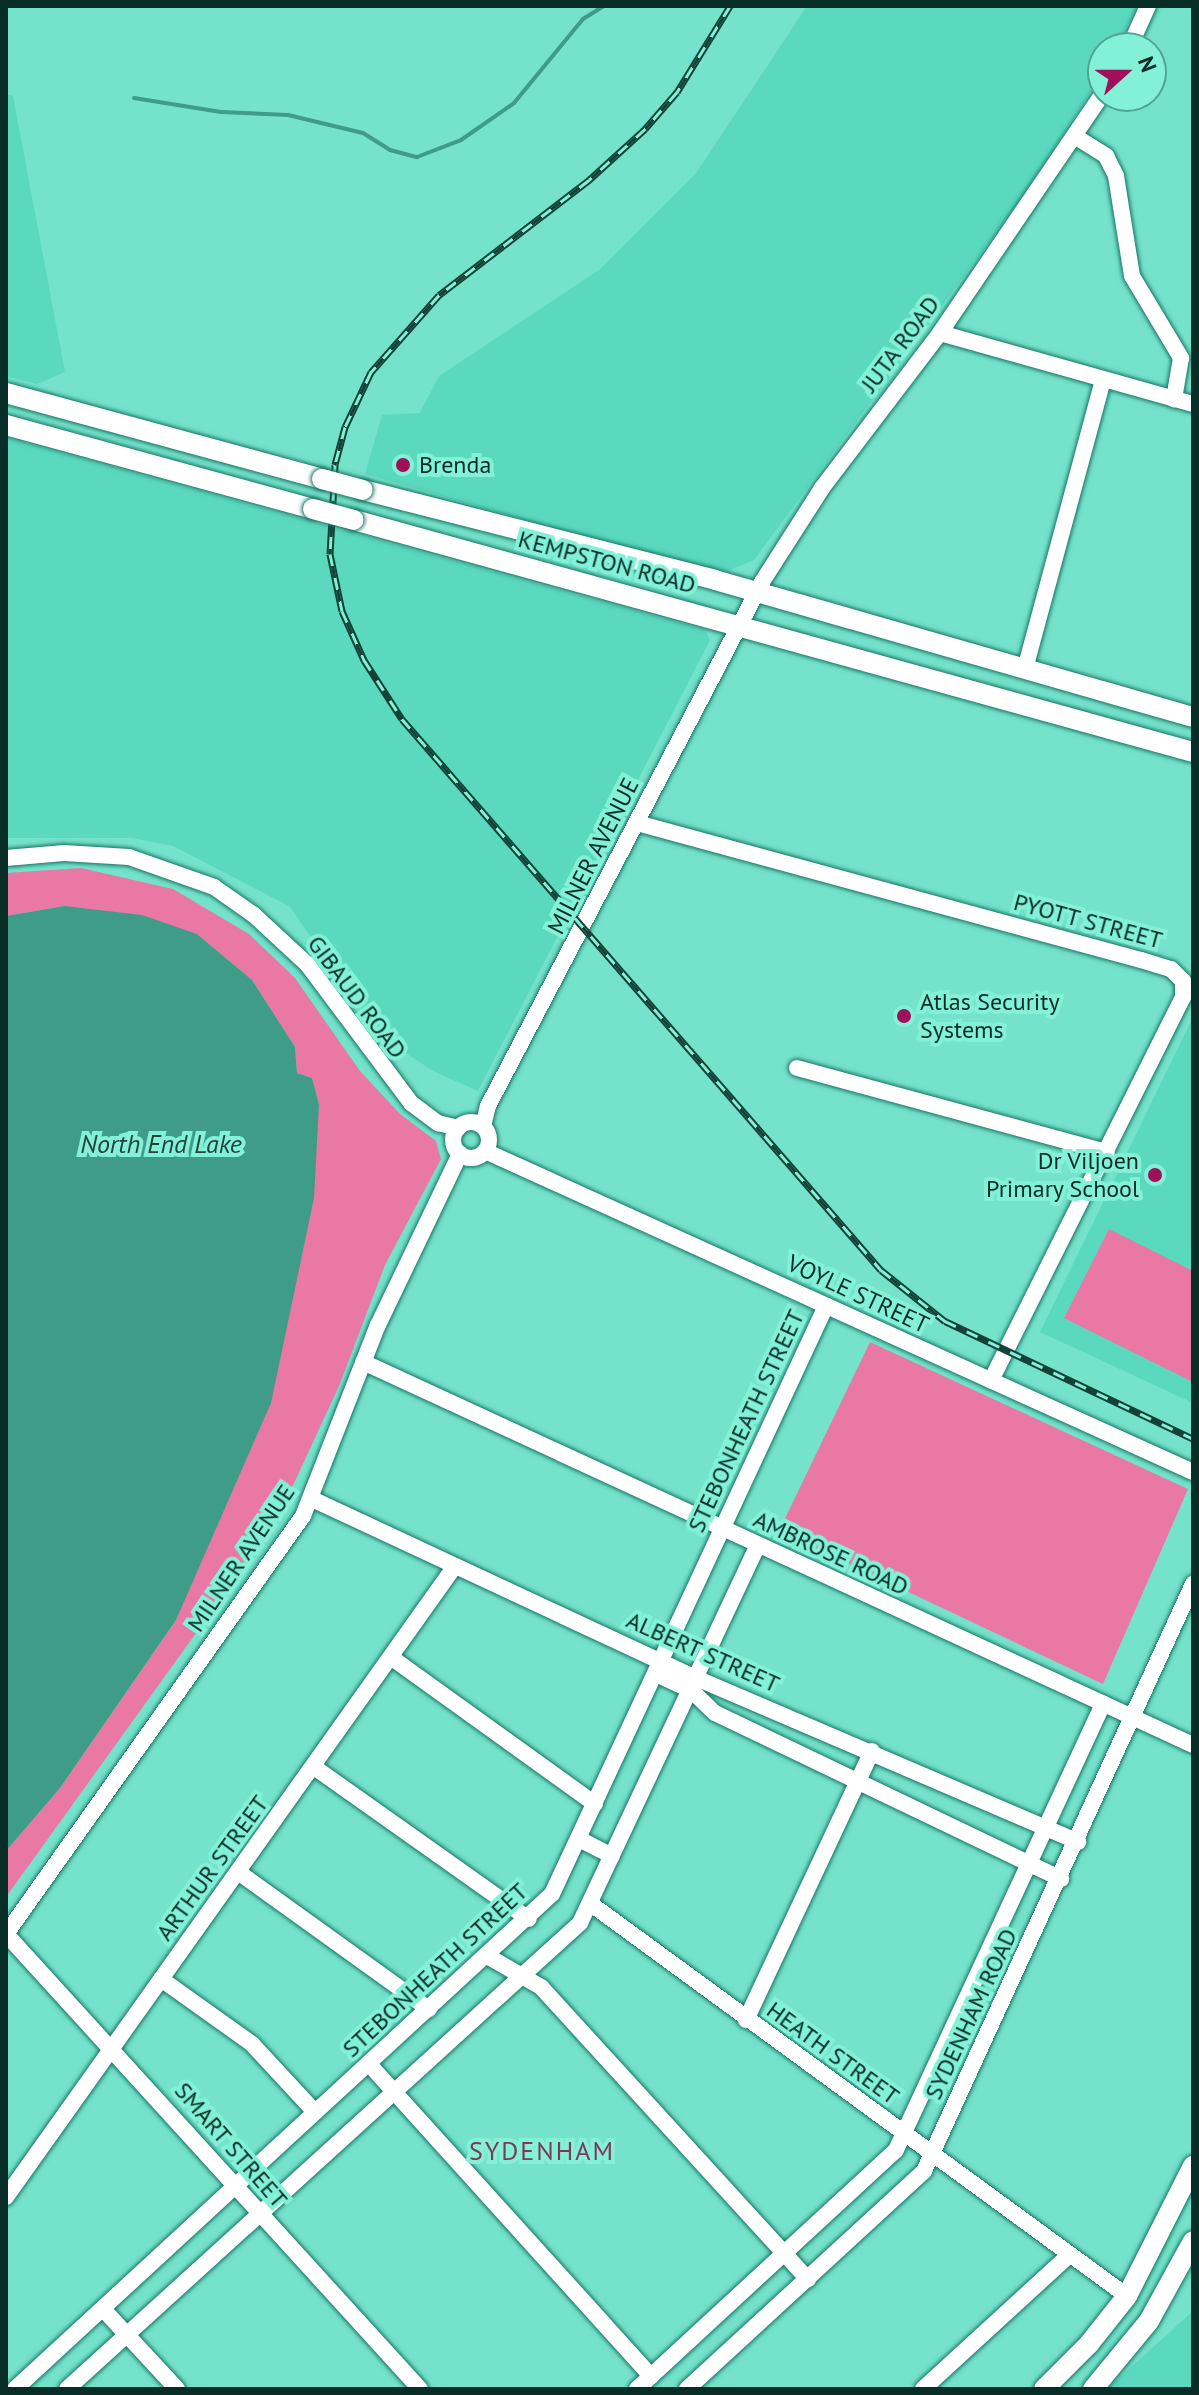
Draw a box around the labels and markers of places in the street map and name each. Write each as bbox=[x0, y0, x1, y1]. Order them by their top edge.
place label: Brenda bbox=[419, 451, 491, 479]
marker: Brenda bbox=[394, 456, 412, 474]
place label: Atlas Security Systems bbox=[920, 988, 1060, 1044]
marker: Atlas Security Systems bbox=[895, 1007, 913, 1025]
place label: Dr Viljoen Primary School bbox=[985, 1147, 1139, 1203]
marker: Dr Viljoen Primary School bbox=[1146, 1166, 1164, 1184]

